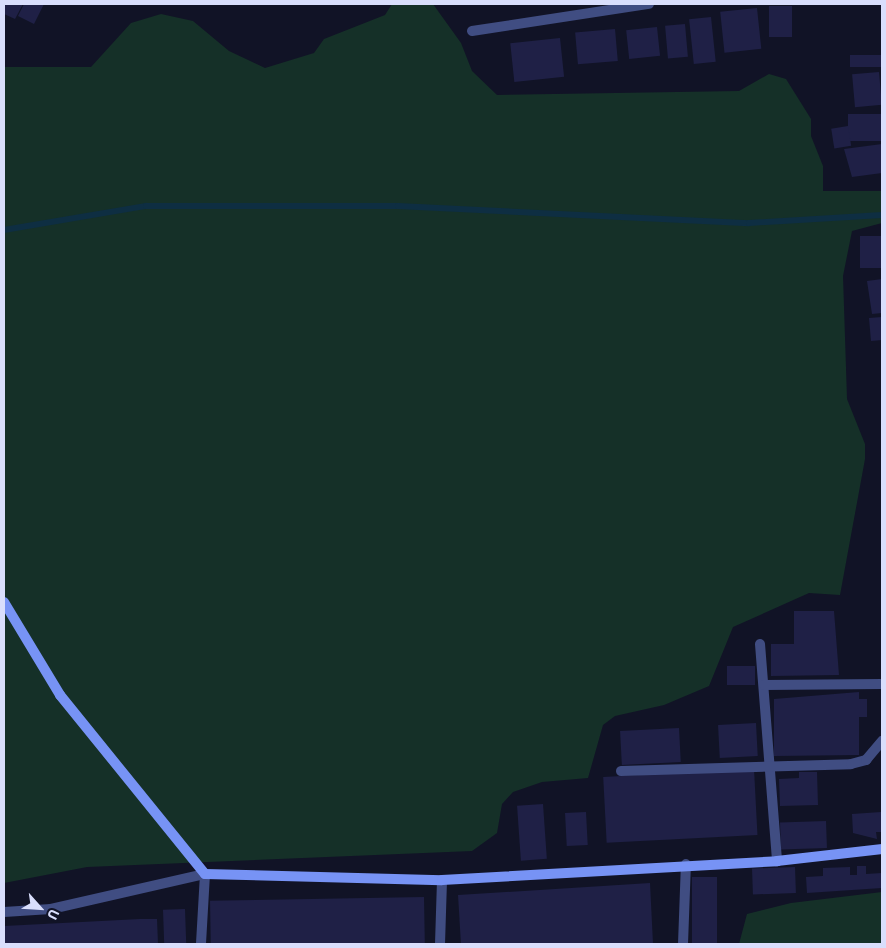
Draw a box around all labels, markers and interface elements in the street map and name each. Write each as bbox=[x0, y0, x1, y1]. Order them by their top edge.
north arrow bbox=[15, 883, 65, 933]
text: U bbox=[43, 906, 64, 923]

